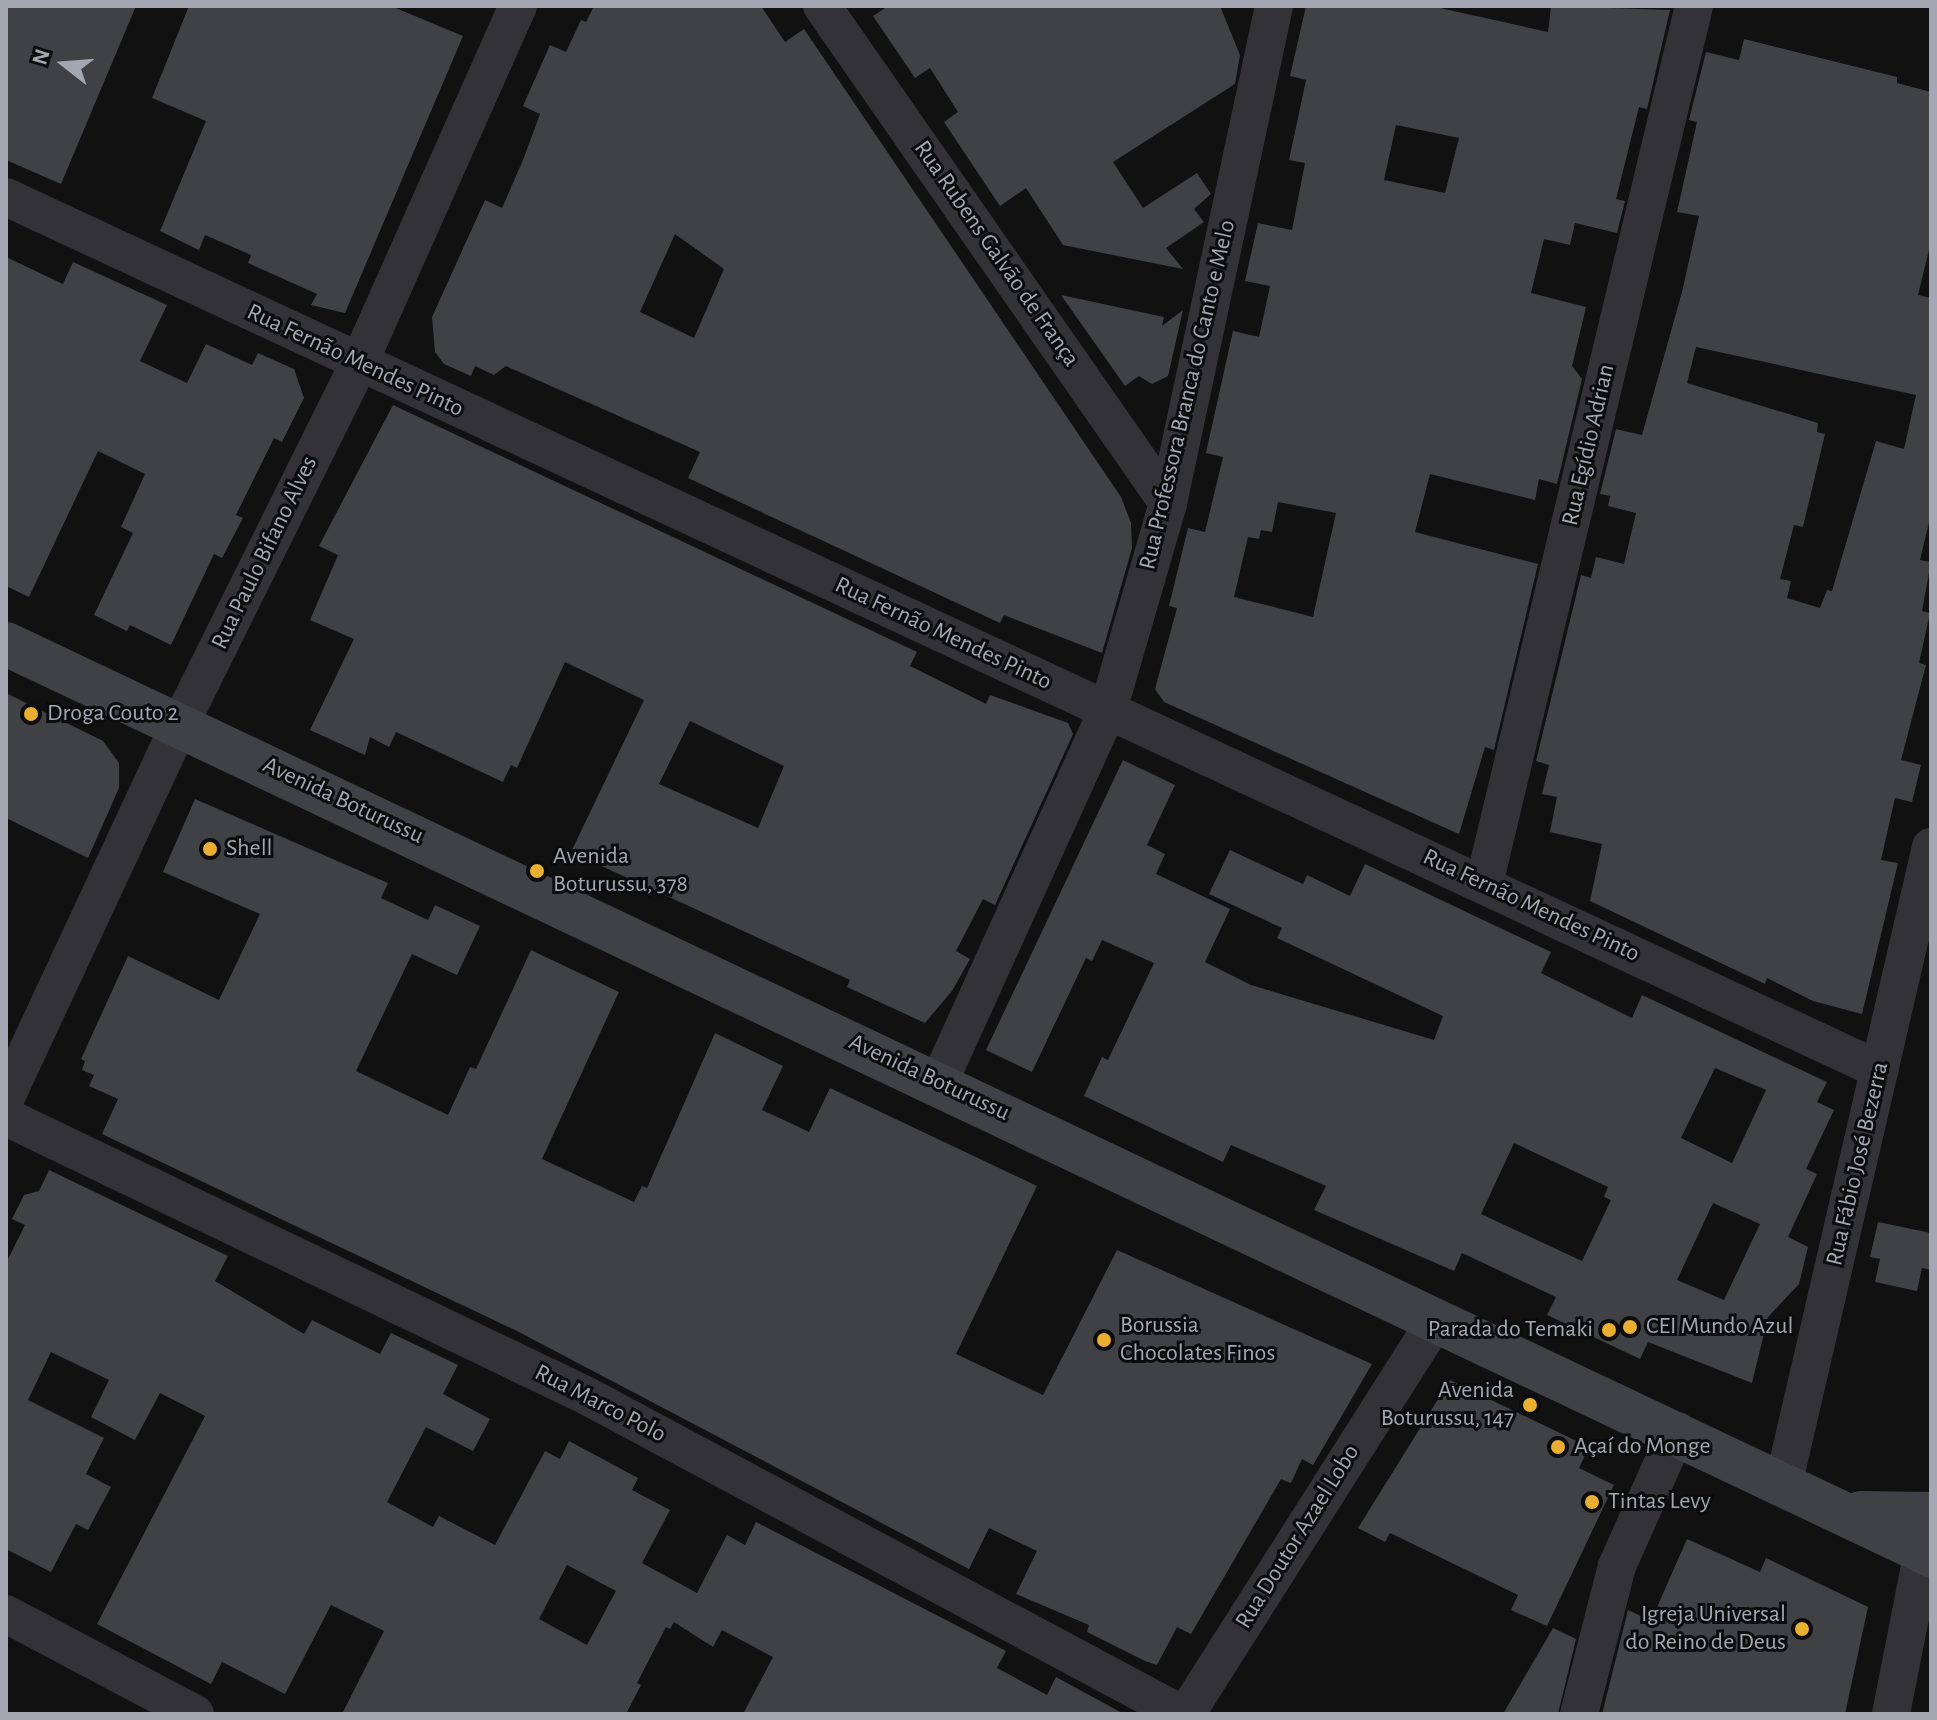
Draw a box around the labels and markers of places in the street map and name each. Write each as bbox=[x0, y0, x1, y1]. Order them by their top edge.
place label: Droga Couto 2 bbox=[47, 700, 178, 728]
marker: Droga Couto 2 bbox=[22, 705, 40, 723]
place label: Shell bbox=[226, 835, 272, 863]
marker: Shell bbox=[201, 840, 219, 858]
place label: Avenida Boturussu, 378 bbox=[553, 843, 688, 899]
marker: Avenida Boturussu, 378 bbox=[528, 862, 546, 880]
place label: Borussia Chocolates Finos bbox=[1120, 1312, 1275, 1368]
place label: CEI Mundo Azul bbox=[1646, 1313, 1793, 1341]
place label: Parada do Temaki bbox=[1428, 1316, 1593, 1344]
marker: CEI Mundo Azul bbox=[1621, 1318, 1639, 1336]
marker: Parada do Temaki bbox=[1600, 1321, 1618, 1339]
marker: Borussia Chocolates Finos bbox=[1095, 1331, 1113, 1349]
place label: Avenida Boturussu, 147 bbox=[1381, 1377, 1514, 1433]
marker: Avenida Boturussu, 147 bbox=[1521, 1396, 1539, 1414]
place label: Açaí do Monge bbox=[1574, 1433, 1711, 1461]
marker: Açaí do Monge bbox=[1549, 1438, 1567, 1456]
place label: Tintas Levy bbox=[1608, 1488, 1711, 1516]
marker: Tintas Levy bbox=[1583, 1493, 1601, 1511]
place label: Igreja Universal do Reino de Deus bbox=[1625, 1601, 1786, 1657]
marker: Igreja Universal do Reino de Deus bbox=[1793, 1620, 1811, 1638]

